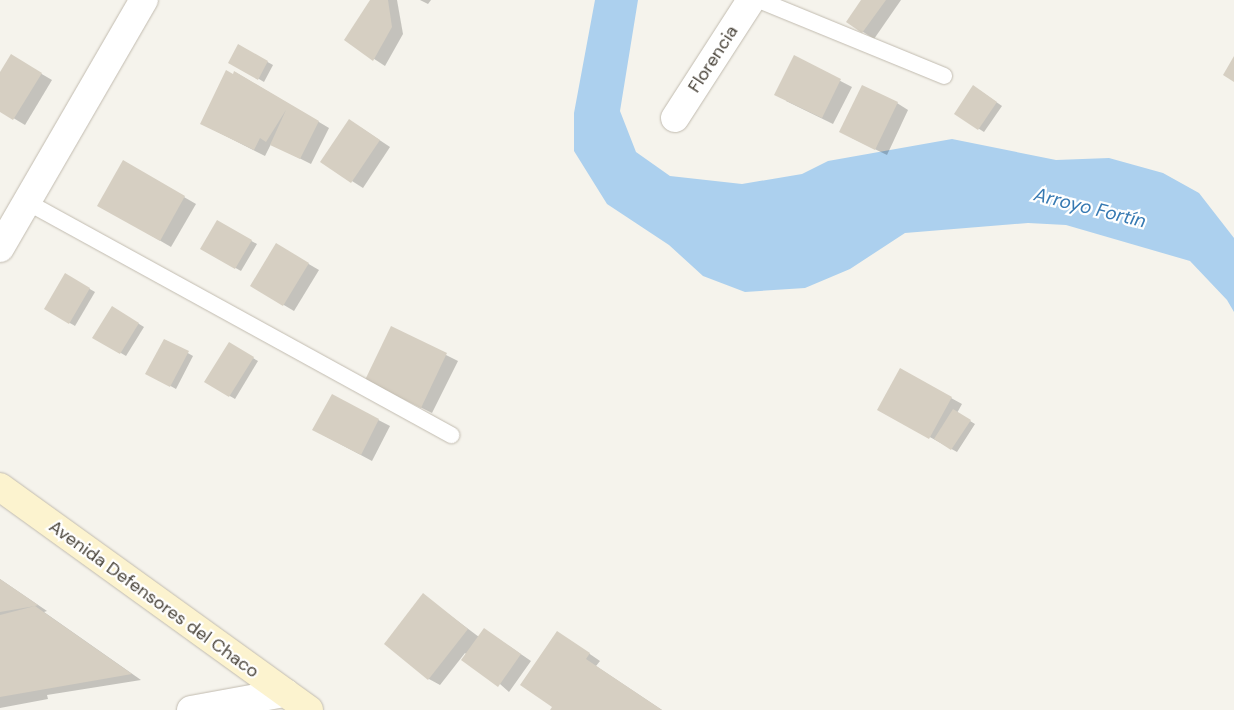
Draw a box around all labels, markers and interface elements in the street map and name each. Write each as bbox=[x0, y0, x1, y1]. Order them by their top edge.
street label: Florencia bbox=[683, 21, 743, 97]
water label: Arroyo Fortín bbox=[1032, 183, 1148, 233]
street label: Avenida Defensores del Chaco bbox=[45, 516, 263, 682]

